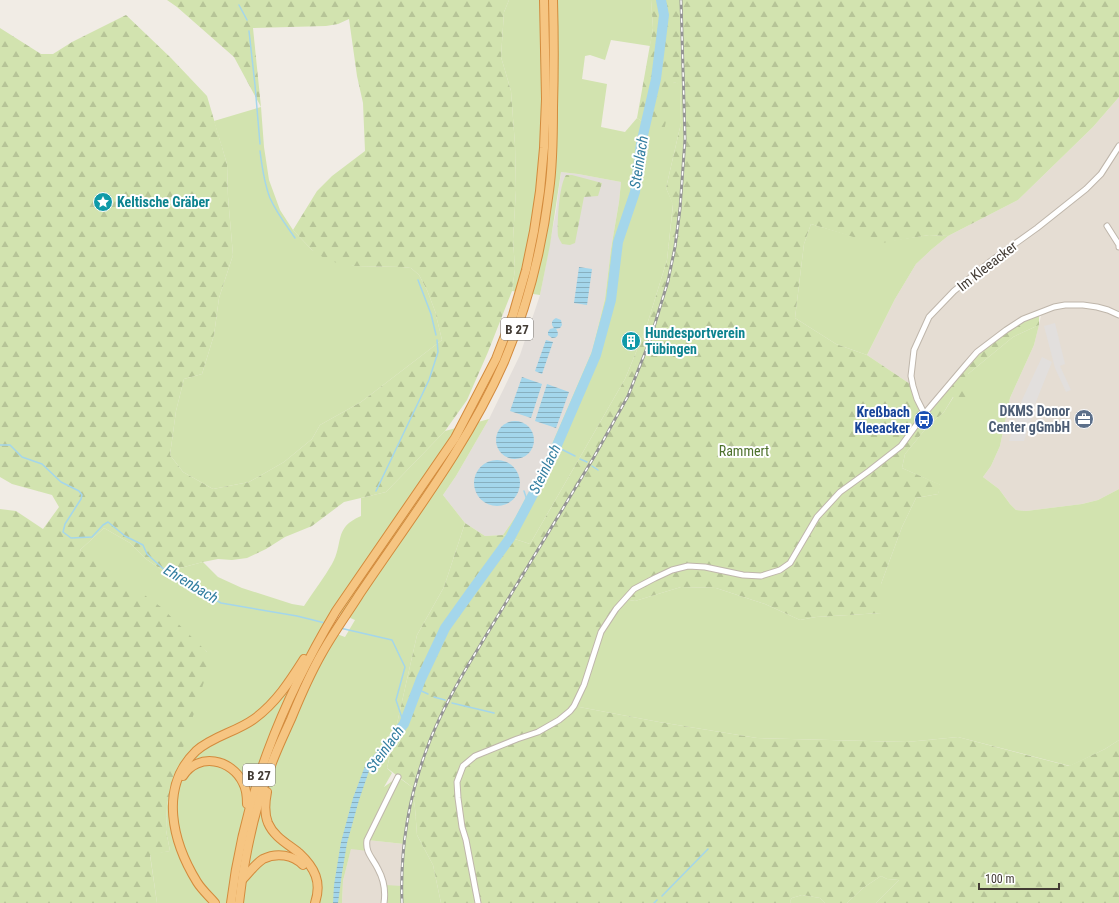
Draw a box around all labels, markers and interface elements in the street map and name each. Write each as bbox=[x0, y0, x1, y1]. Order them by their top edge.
water label: Steinlach bbox=[626, 134, 652, 190]
place icon: Keltische Gräber bbox=[92, 191, 114, 213]
place label: Keltische Gräber bbox=[117, 194, 210, 210]
street label: Im Kleeacker bbox=[954, 238, 1020, 294]
road number: B 27 bbox=[501, 318, 533, 340]
place label: Hundesportverein Tübingen bbox=[645, 325, 745, 357]
building icon: Hundesportverein Tübingen bbox=[620, 330, 642, 352]
place label: DKMS Donor Center gGmbH bbox=[988, 403, 1070, 435]
place label: Kreßbach Kleeacker bbox=[854, 404, 910, 436]
office icon: DKMS Donor Center gGmbH bbox=[1073, 408, 1095, 430]
bus stop icon: Kreßbach Kleeacker bbox=[913, 409, 935, 431]
water label: Steinlach bbox=[525, 441, 565, 497]
park label: Rammert bbox=[719, 443, 769, 459]
water label: Ehrenbach bbox=[161, 561, 221, 607]
water label: Steinlach bbox=[362, 722, 408, 776]
road number: B 27 bbox=[243, 764, 275, 786]
scale bar bbox=[979, 865, 1059, 891]
text: 100 m bbox=[985, 872, 1015, 886]

